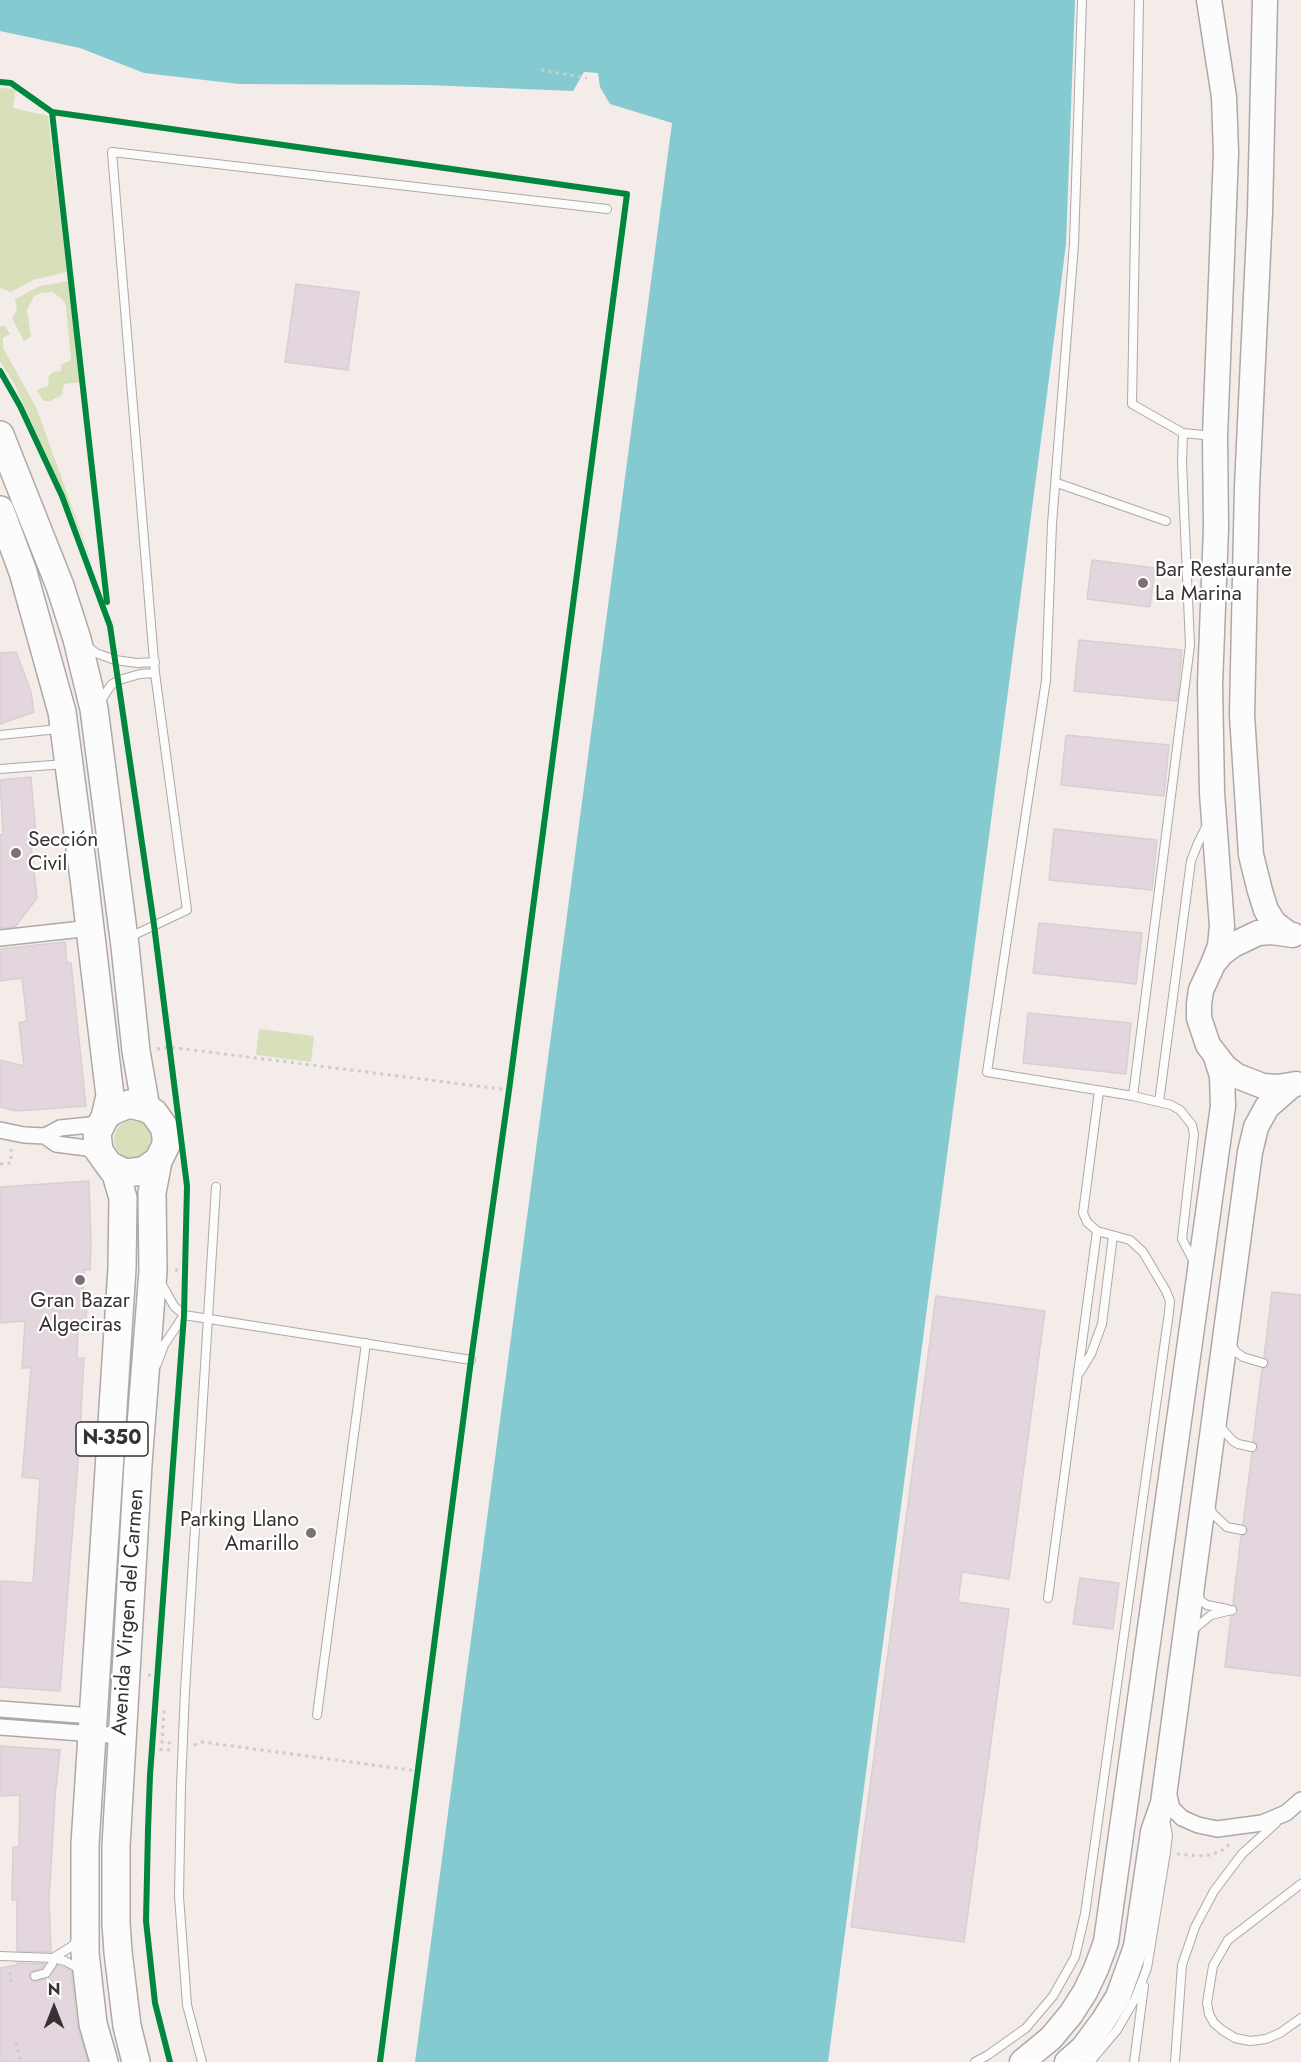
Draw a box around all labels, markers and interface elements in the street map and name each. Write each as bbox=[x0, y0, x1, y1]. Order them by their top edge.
place label: Bar Restaurante La Marina bbox=[1155, 558, 1292, 608]
marker: Bar Restaurante La Marina bbox=[1136, 576, 1150, 590]
place label: Sección Civil bbox=[28, 828, 98, 878]
marker: Sección Civil bbox=[9, 846, 23, 860]
marker: Gran Bazar Algeciras bbox=[73, 1273, 87, 1287]
place label: Gran Bazar Algeciras bbox=[30, 1289, 130, 1339]
road number: N-350 bbox=[76, 1422, 148, 1456]
street label: Avenida Virgen del Carmen bbox=[108, 1488, 150, 1736]
place label: Parking Llano Amarillo bbox=[180, 1508, 299, 1558]
marker: Parking Llano Amarillo bbox=[304, 1526, 318, 1540]
north arrow bbox=[24, 1978, 84, 2038]
text: N bbox=[48, 1978, 60, 2001]

